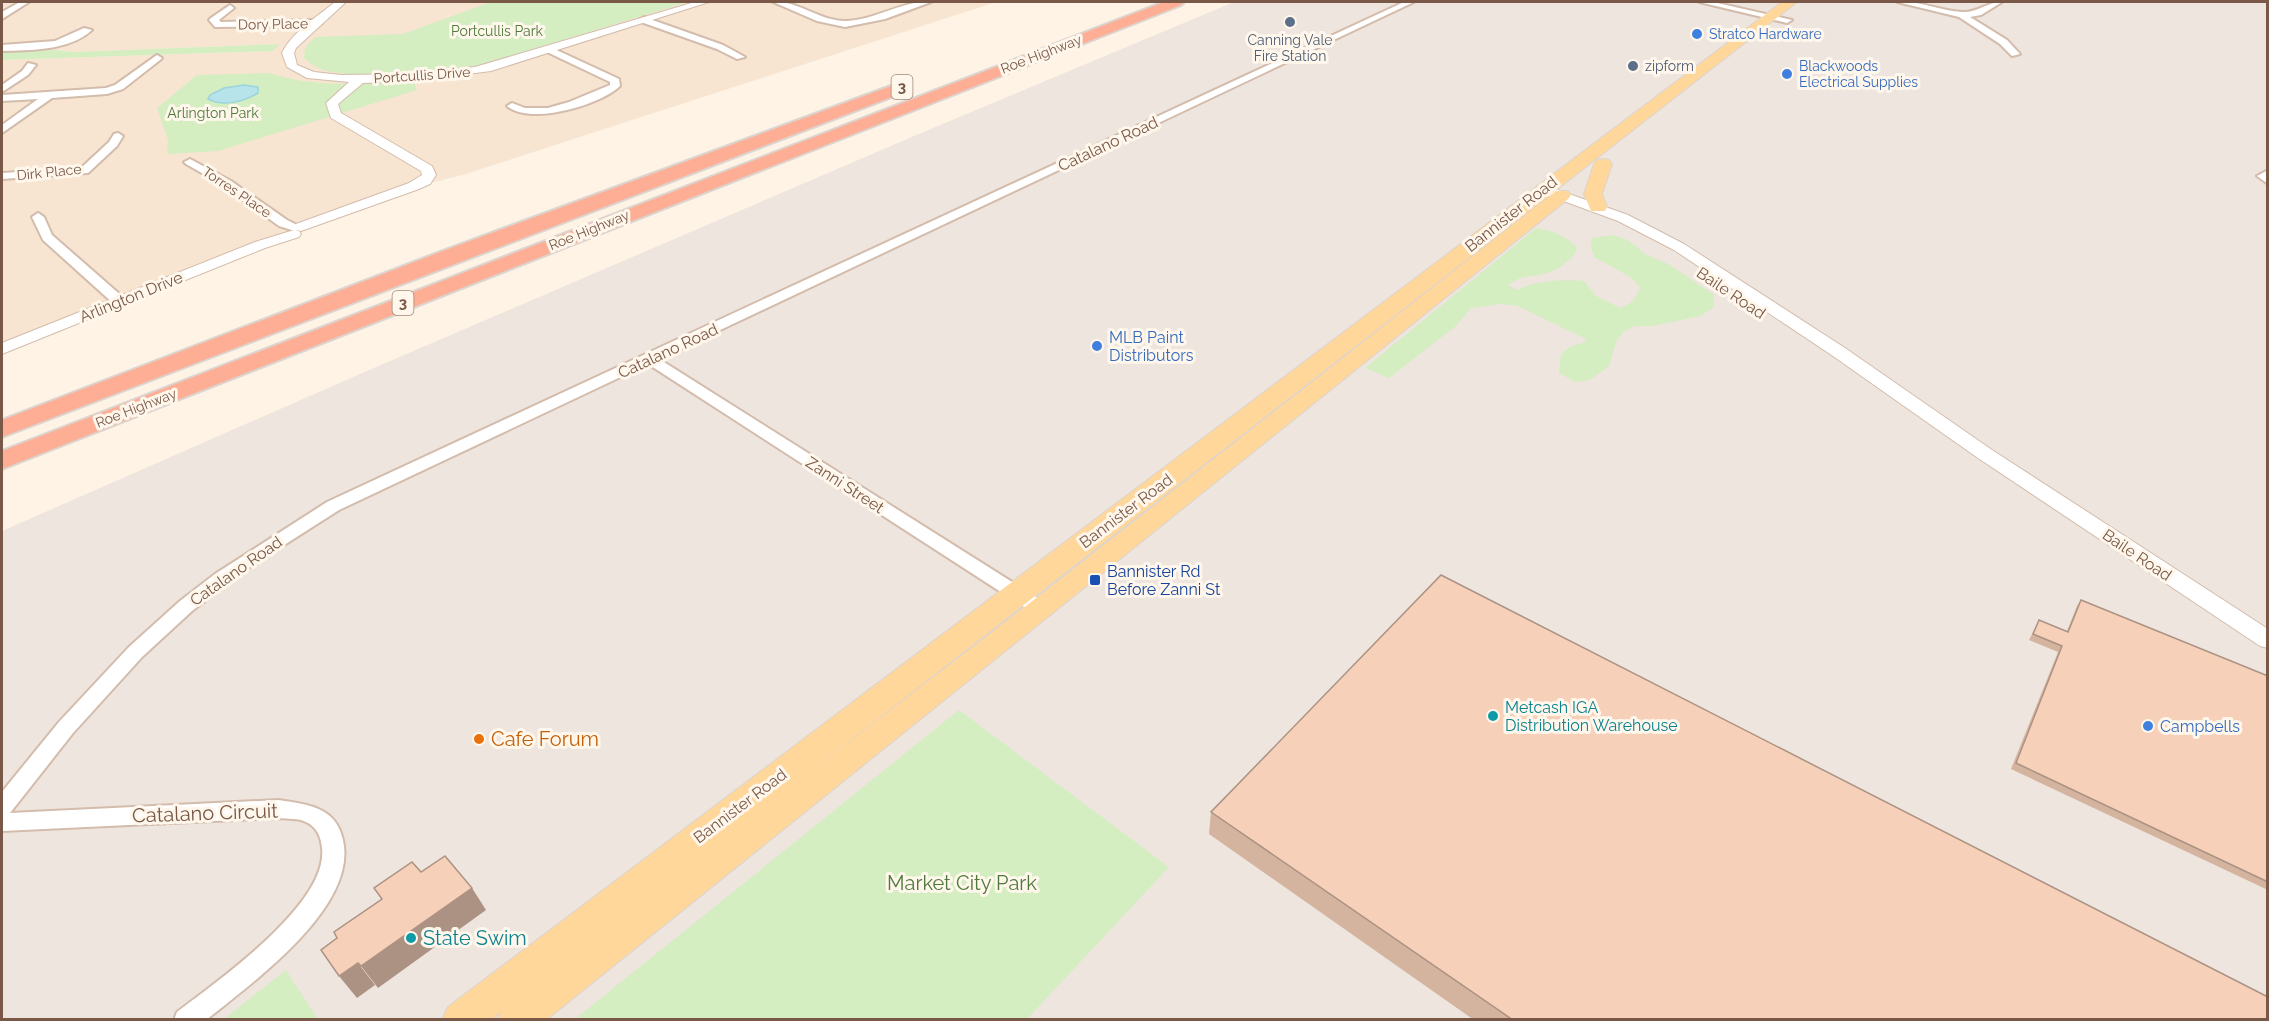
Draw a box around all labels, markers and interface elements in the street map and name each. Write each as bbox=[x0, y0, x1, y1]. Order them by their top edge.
street label: Dory Place bbox=[238, 15, 308, 33]
marker: Canning Vale Fire Station bbox=[1283, 15, 1297, 29]
park label: Portcullis Park bbox=[451, 23, 544, 39]
place label: Stratco Hardware bbox=[1709, 26, 1822, 42]
marker: Stratco Hardware bbox=[1690, 27, 1704, 41]
street label: Roe Highway bbox=[998, 31, 1084, 77]
place label: Canning Vale Fire Station bbox=[1248, 32, 1332, 64]
place label: zipform bbox=[1645, 58, 1694, 74]
place label: Blackwoods Electrical Supplies bbox=[1799, 58, 1918, 90]
marker: zipform bbox=[1626, 59, 1640, 73]
street label: Portcullis Drive bbox=[373, 64, 471, 86]
marker: Blackwoods Electrical Supplies bbox=[1780, 67, 1794, 81]
road number: 3 bbox=[892, 75, 912, 99]
park label: Arlington Park bbox=[167, 105, 259, 121]
street label: Catalano Road bbox=[1055, 113, 1161, 175]
street label: Dirk Place bbox=[16, 161, 82, 183]
street label: Torres Place bbox=[200, 163, 274, 221]
street label: Bannister Road bbox=[1461, 172, 1561, 256]
street label: Roe Highway bbox=[546, 206, 632, 253]
street label: Baile Road bbox=[1693, 263, 1769, 323]
street label: Arlington Drive bbox=[77, 268, 185, 326]
road number: 3 bbox=[392, 291, 414, 315]
street label: Catalano Road bbox=[615, 320, 721, 382]
place label: MLB Paint Distributors bbox=[1109, 328, 1194, 365]
marker: MLB Paint Distributors bbox=[1090, 339, 1104, 353]
street label: Roe Highway bbox=[93, 385, 179, 431]
street label: Zanni Street bbox=[802, 453, 888, 518]
street label: Bannister Road bbox=[1076, 470, 1176, 552]
street label: Baile Road bbox=[2099, 525, 2175, 585]
street label: Catalano Road bbox=[186, 532, 286, 610]
place label: Bannister Rd Before Zanni St bbox=[1107, 562, 1221, 599]
marker: Bannister Rd Before Zanni St bbox=[1088, 573, 1102, 587]
place label: Metcash IGA Distribution Warehouse bbox=[1505, 698, 1678, 735]
marker: Metcash IGA Distribution Warehouse bbox=[1486, 709, 1500, 723]
place label: Campbells bbox=[2160, 717, 2240, 736]
marker: Campbells bbox=[2141, 719, 2155, 733]
place label: Cafe Forum bbox=[491, 727, 599, 751]
marker: Cafe Forum bbox=[472, 732, 486, 746]
street label: Bannister Road bbox=[690, 765, 790, 847]
street label: Catalano Circuit bbox=[132, 798, 279, 828]
park label: Market City Park bbox=[887, 871, 1037, 895]
place label: State Swim bbox=[423, 926, 527, 950]
marker: State Swim bbox=[404, 931, 418, 945]

